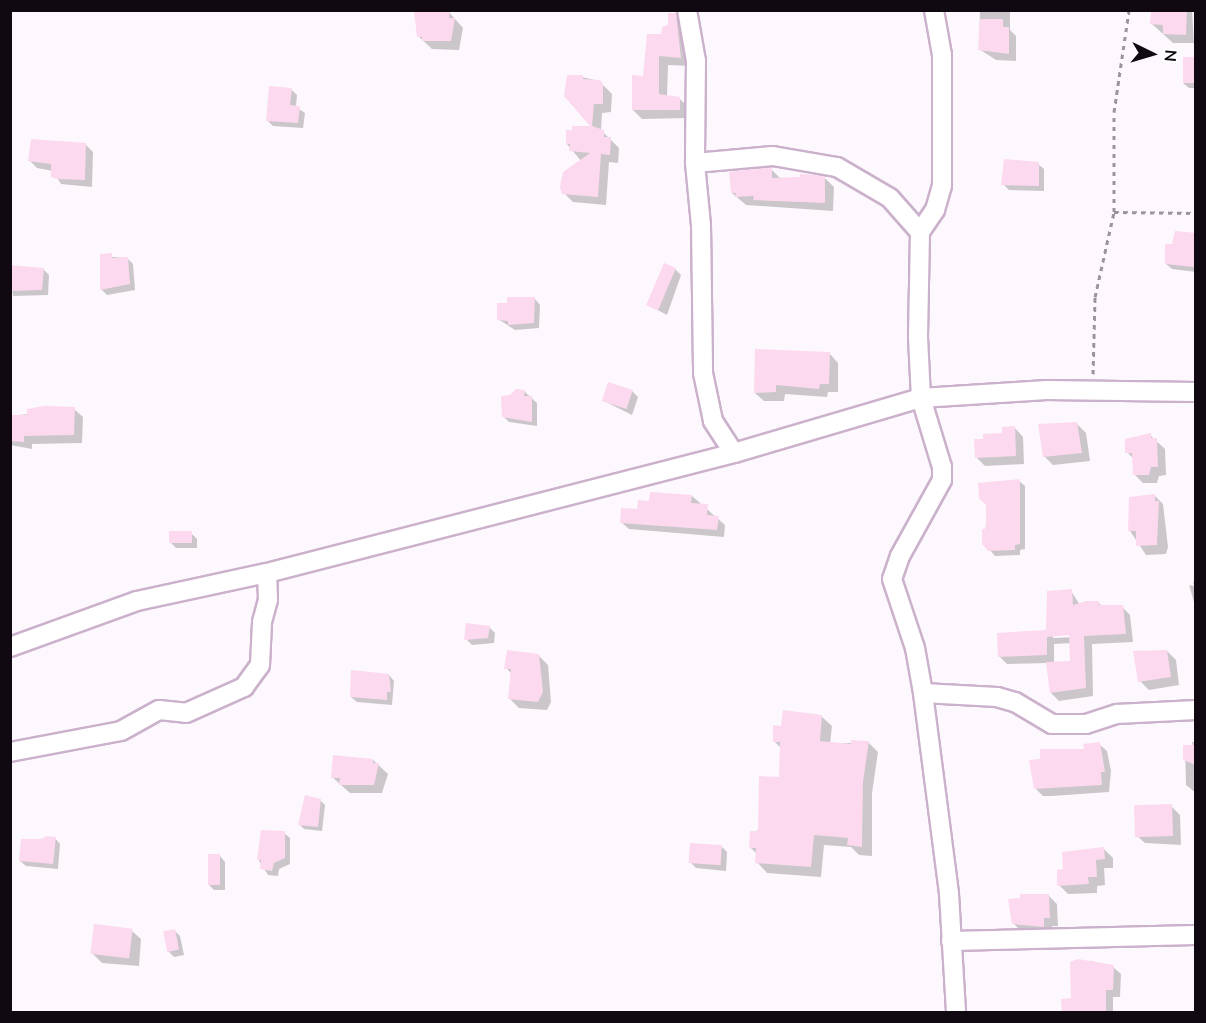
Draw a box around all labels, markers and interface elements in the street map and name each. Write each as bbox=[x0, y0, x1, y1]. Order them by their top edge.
north arrow bbox=[1122, 24, 1182, 84]
text: N bbox=[1158, 49, 1181, 62]

